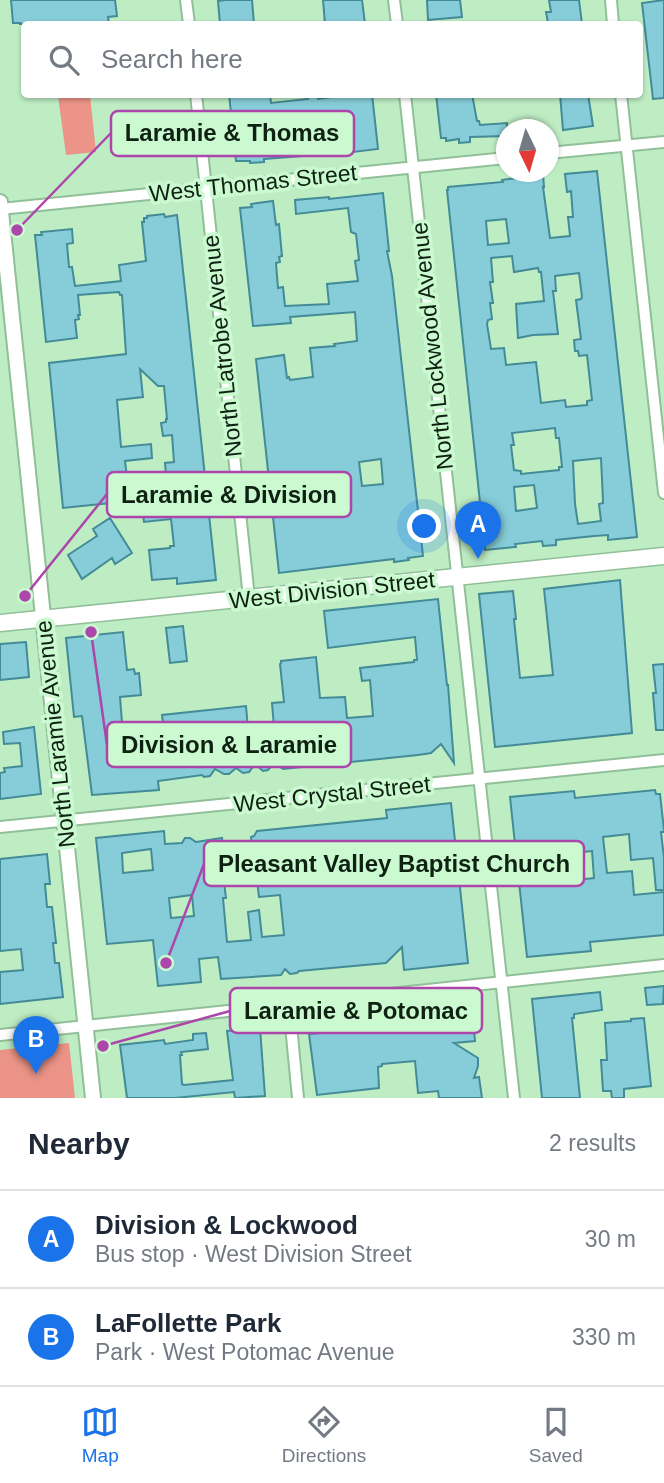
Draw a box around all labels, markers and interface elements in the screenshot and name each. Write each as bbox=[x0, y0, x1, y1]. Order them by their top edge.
search box bbox=[21, 21, 643, 98]
icon: search bbox=[45, 41, 83, 79]
text: Search here bbox=[101, 44, 243, 74]
callout: Laramie & Thomas bbox=[111, 111, 354, 156]
text: Laramie & Thomas bbox=[125, 119, 339, 146]
north arrow bbox=[496, 119, 559, 182]
street label: West Thomas Street bbox=[148, 159, 359, 207]
street label: North Lockwood Avenue bbox=[406, 221, 458, 471]
street label: North Latrobe Avenue bbox=[197, 234, 247, 458]
callout: Laramie & Division bbox=[107, 472, 351, 517]
text: Laramie & Division bbox=[121, 481, 337, 508]
pin: A bbox=[455, 501, 501, 559]
your location bbox=[407, 509, 441, 543]
street label: West Division Street bbox=[228, 566, 437, 614]
street label: North Laramie Avenue bbox=[30, 619, 80, 849]
callout: Division & Laramie bbox=[107, 722, 351, 767]
text: Division & Laramie bbox=[121, 731, 337, 758]
street label: West Crystal Street bbox=[232, 771, 432, 817]
callout: Pleasant Valley Baptist Church bbox=[204, 841, 584, 886]
text: Pleasant Valley Baptist Church bbox=[218, 850, 570, 877]
callout: Laramie & Potomac bbox=[230, 988, 482, 1033]
text: Laramie & Potomac bbox=[244, 997, 468, 1024]
pin: B bbox=[13, 1016, 59, 1074]
text: Nearby bbox=[28, 1127, 130, 1160]
text: 2 results bbox=[549, 1130, 636, 1156]
text: Division & Lockwood bbox=[95, 1210, 358, 1240]
text: A bbox=[43, 1226, 59, 1252]
text: 30 m bbox=[585, 1226, 636, 1252]
text: Bus stop · West Division Street bbox=[95, 1241, 412, 1267]
text: LaFollette Park bbox=[95, 1308, 281, 1338]
text: B bbox=[43, 1324, 59, 1350]
text: 330 m bbox=[572, 1324, 636, 1350]
text: Park · West Potomac Avenue bbox=[95, 1339, 395, 1365]
tab: Map bbox=[81, 1403, 119, 1467]
tab: Directions bbox=[282, 1403, 366, 1467]
tab: Saved bbox=[529, 1403, 583, 1467]

